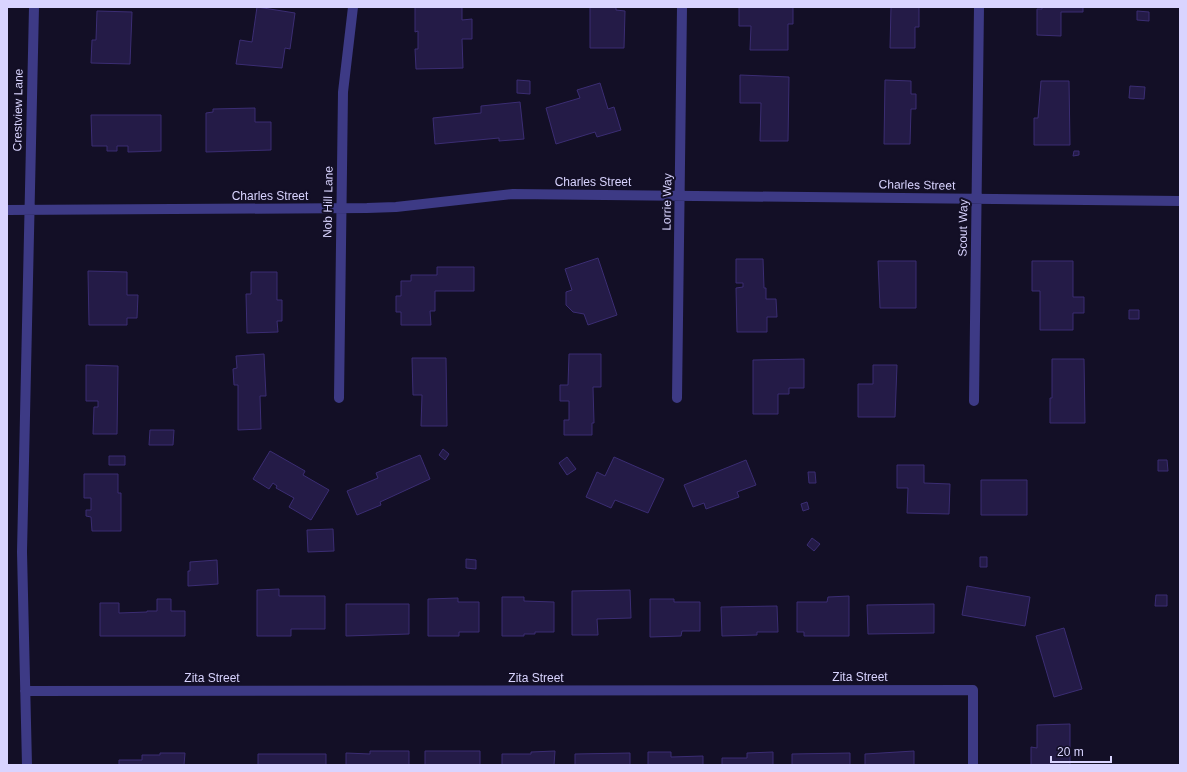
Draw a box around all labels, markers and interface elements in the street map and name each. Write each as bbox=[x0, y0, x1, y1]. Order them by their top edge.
street label: Crestview Lane bbox=[10, 68, 26, 151]
street label: Nob Hill Lane bbox=[320, 166, 336, 238]
street label: Lorrie Way bbox=[659, 173, 675, 231]
street label: Charles Street bbox=[555, 175, 632, 189]
street label: Charles Street bbox=[879, 177, 956, 193]
street label: Charles Street bbox=[232, 189, 309, 203]
street label: Scout Way bbox=[955, 199, 971, 257]
street label: Zita Street bbox=[832, 670, 888, 684]
street label: Zita Street bbox=[184, 671, 240, 685]
street label: Zita Street bbox=[508, 671, 564, 685]
scale bar bbox=[1051, 738, 1111, 764]
text: 20 m bbox=[1057, 745, 1084, 759]

